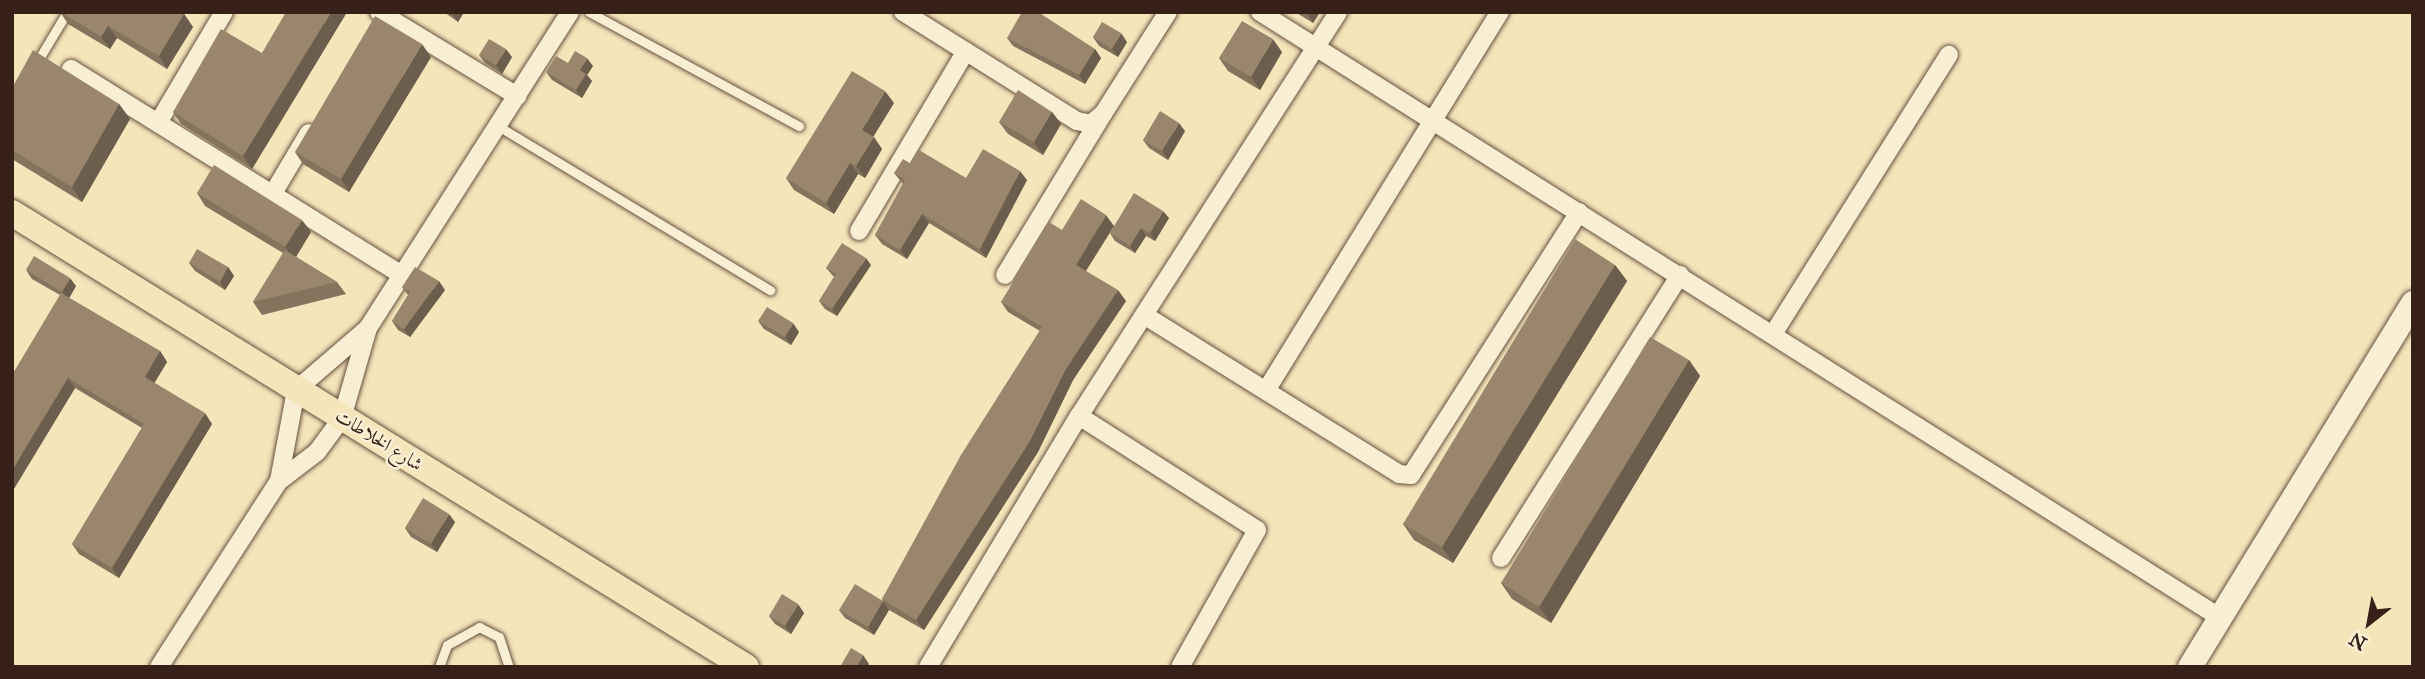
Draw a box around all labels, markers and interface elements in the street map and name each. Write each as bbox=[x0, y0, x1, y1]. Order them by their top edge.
street label: شارع الخلاطات bbox=[331, 404, 427, 476]
north arrow bbox=[2334, 588, 2404, 658]
text: N bbox=[2345, 627, 2371, 655]

